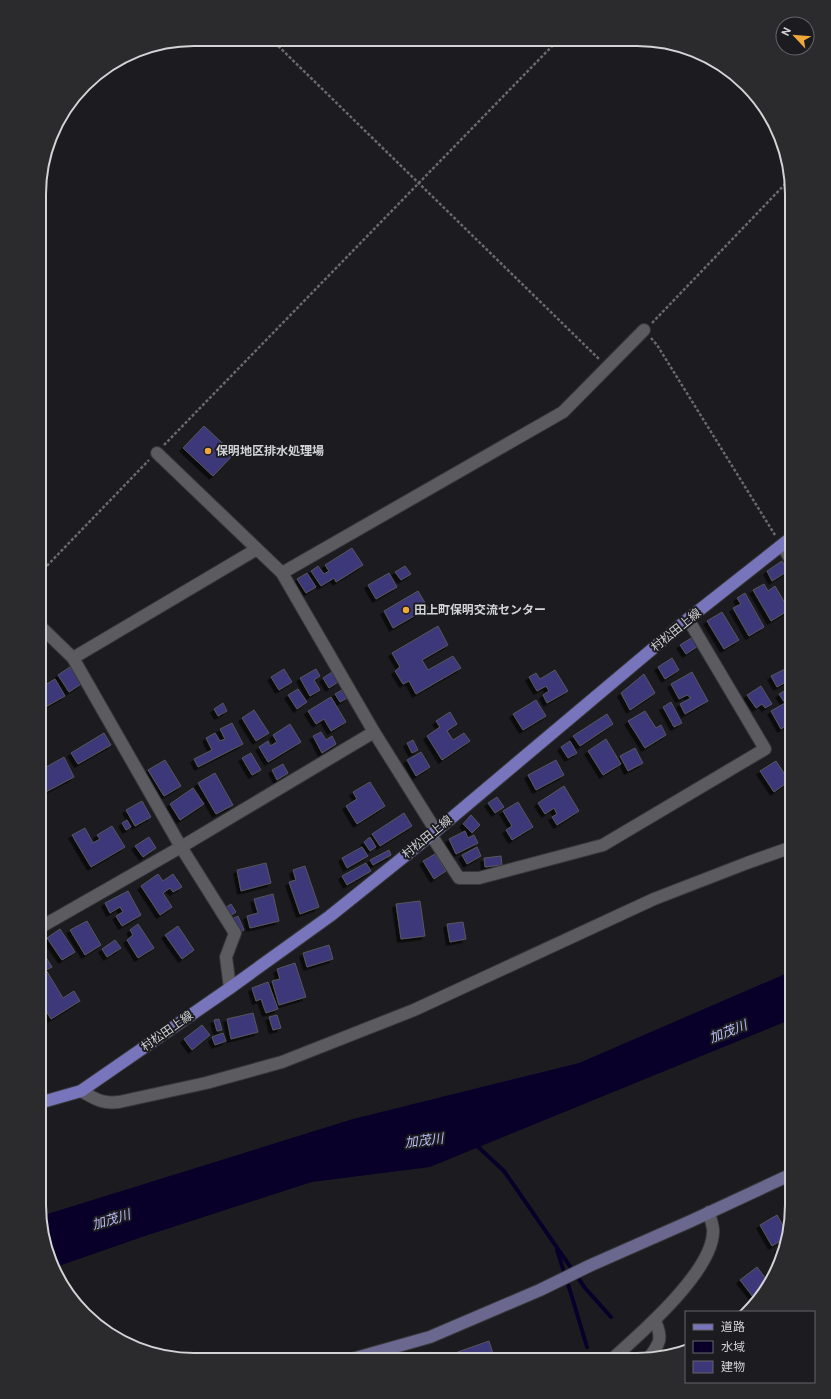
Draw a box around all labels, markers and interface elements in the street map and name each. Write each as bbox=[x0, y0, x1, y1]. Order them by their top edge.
north arrow bbox=[775, 16, 815, 56]
text: N bbox=[779, 25, 794, 38]
place label: 保明地区排水処理場 bbox=[216, 444, 324, 458]
marker: 保明地区排水処理場 bbox=[203, 446, 213, 456]
place label: 田上町保明交流センター bbox=[414, 603, 546, 617]
marker: 田上町保明交流センター bbox=[401, 605, 411, 615]
street label: 村松田上線 bbox=[648, 606, 704, 654]
street label: 村松田上線 bbox=[399, 813, 455, 861]
street label: 村松田上線 bbox=[138, 1008, 196, 1054]
water label: 加茂川 bbox=[707, 1017, 751, 1045]
water label: 加茂川 bbox=[404, 1130, 446, 1150]
water label: 加茂川 bbox=[90, 1206, 134, 1232]
legend bbox=[685, 1311, 815, 1383]
text: 道路 bbox=[721, 1320, 745, 1334]
text: 水域 bbox=[721, 1340, 745, 1354]
text: 建物 bbox=[721, 1360, 745, 1374]

